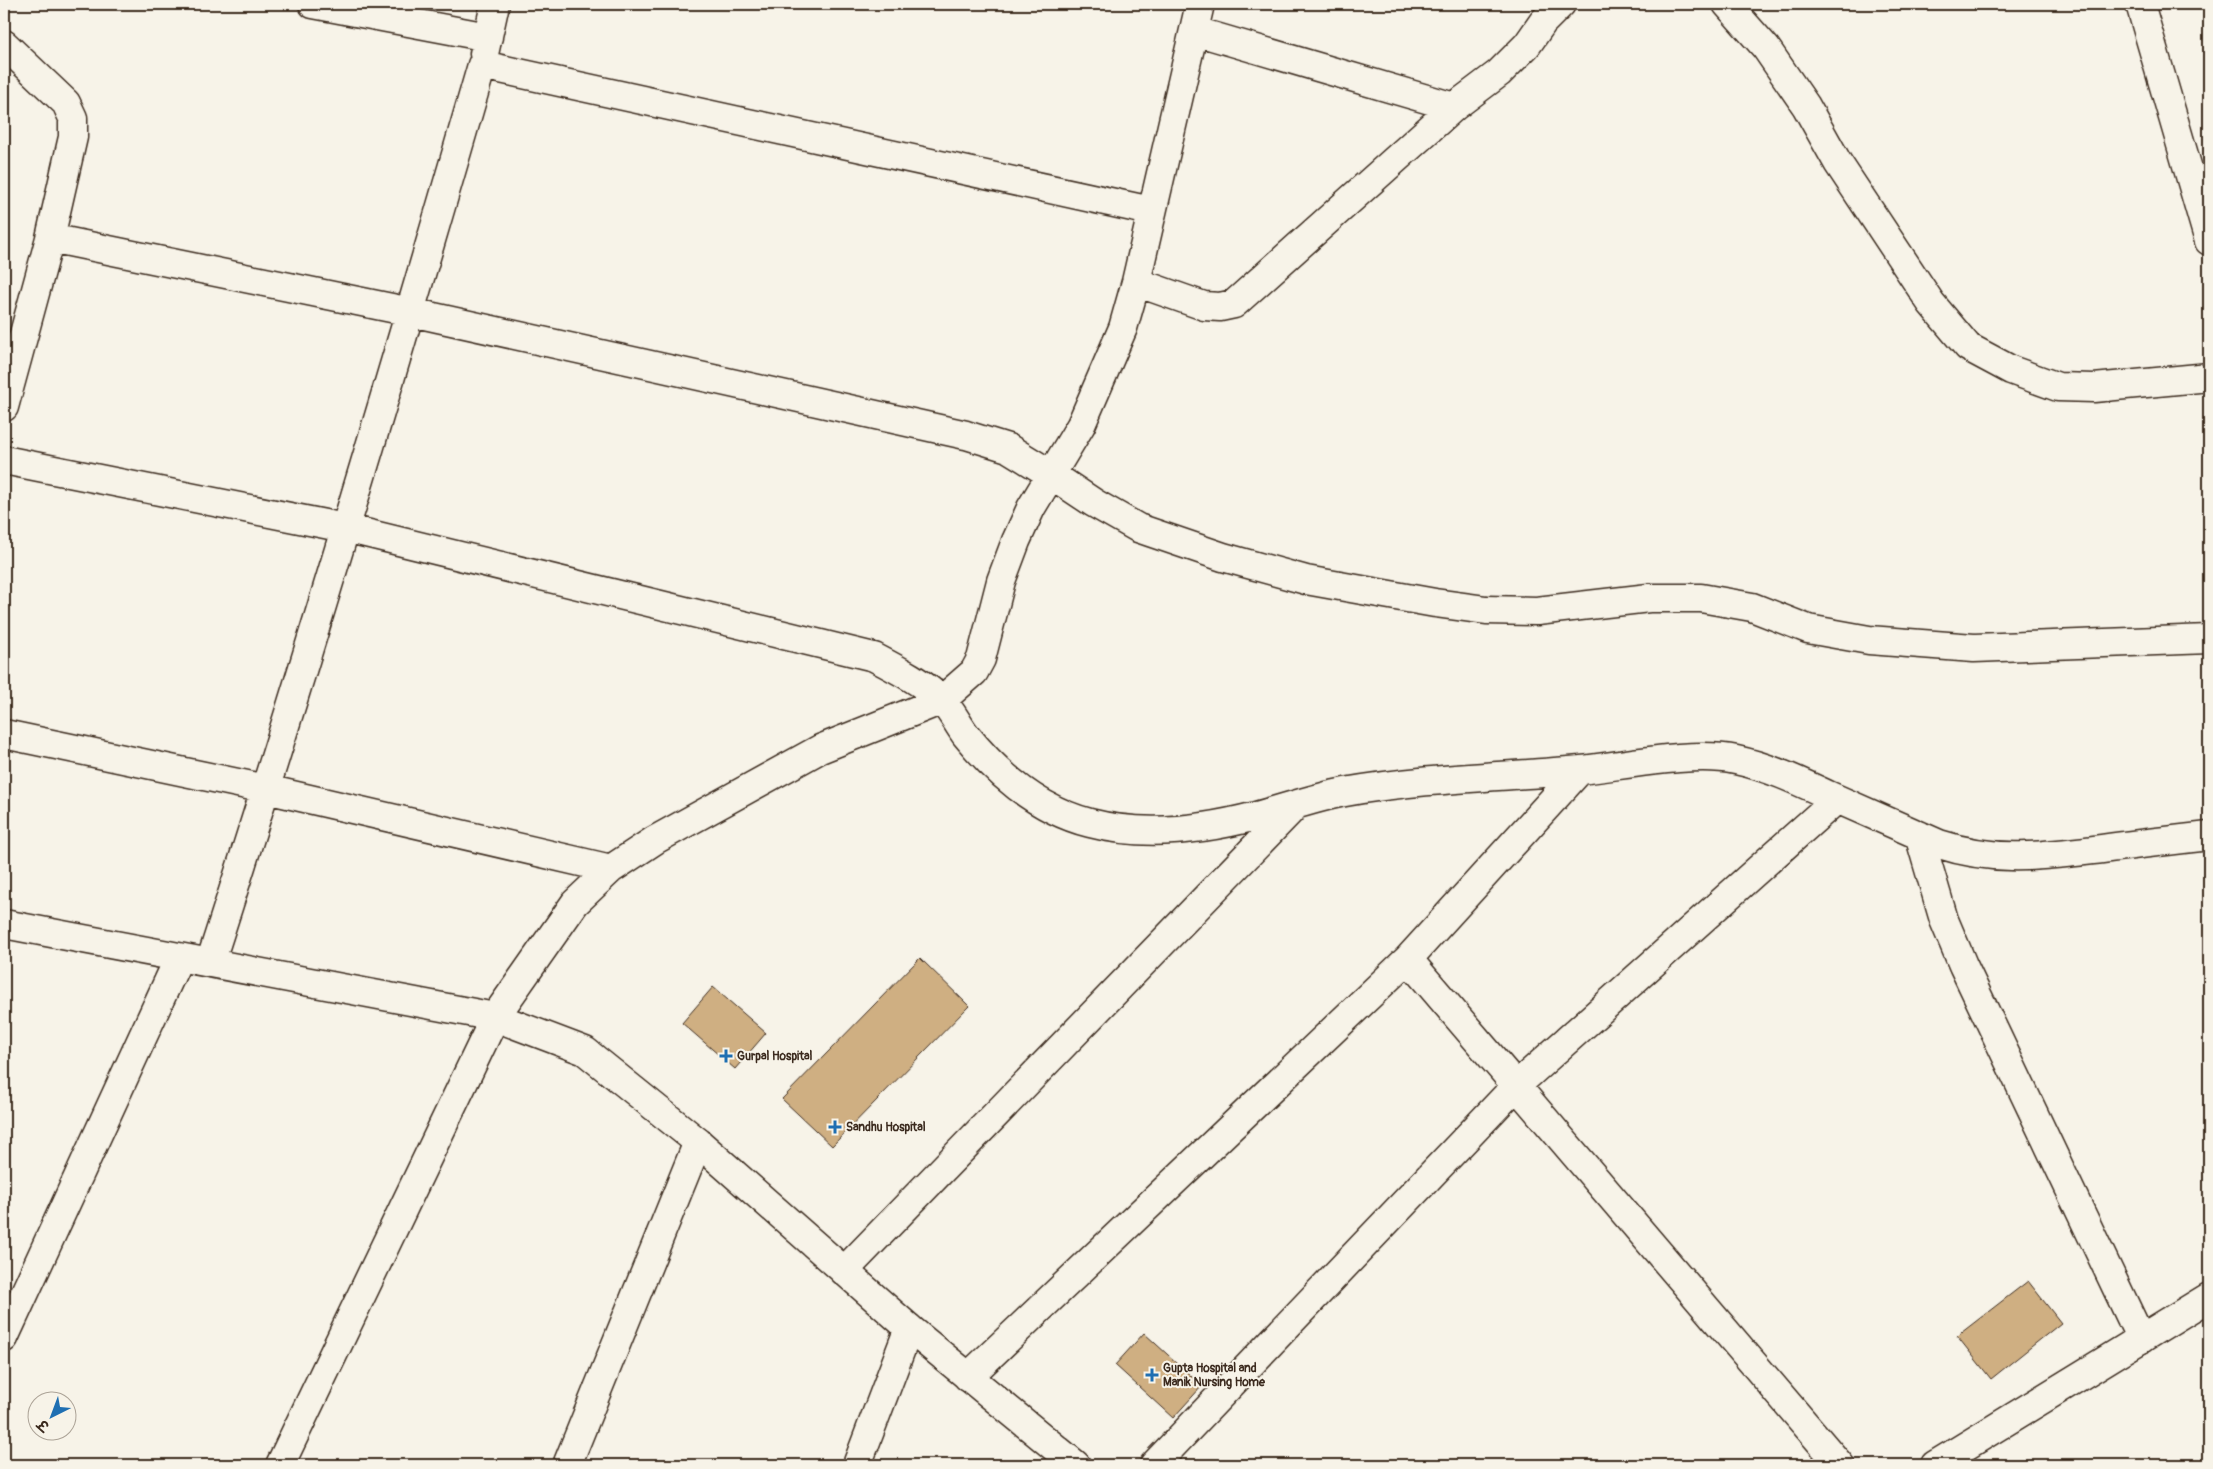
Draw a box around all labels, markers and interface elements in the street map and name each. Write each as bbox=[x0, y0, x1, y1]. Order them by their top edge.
marker: Gurpal Hospital bbox=[719, 1049, 733, 1063]
place label: Gurpal Hospital bbox=[737, 1049, 813, 1064]
marker: Sandhu Hospital bbox=[828, 1120, 842, 1134]
place label: Sandhu Hospital bbox=[846, 1120, 926, 1135]
place label: Gupta Hospital and Manik Nursing Home bbox=[1163, 1361, 1266, 1390]
marker: Gupta Hospital and Manik Nursing Home bbox=[1145, 1368, 1159, 1382]
north arrow bbox=[28, 1392, 78, 1442]
text: उ bbox=[33, 1415, 54, 1436]

